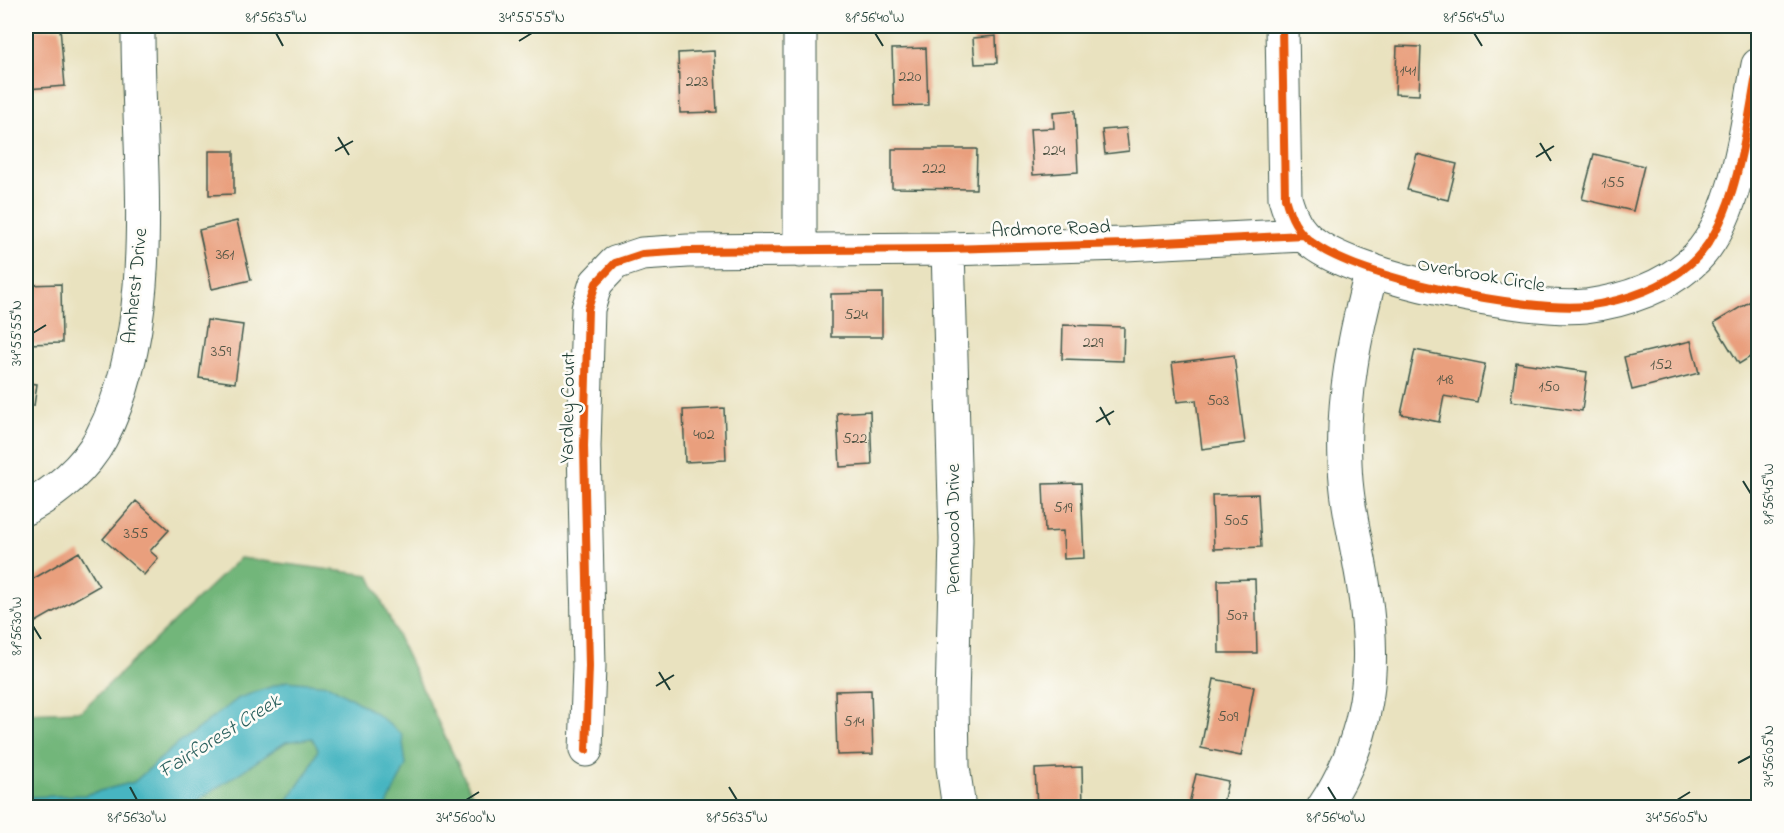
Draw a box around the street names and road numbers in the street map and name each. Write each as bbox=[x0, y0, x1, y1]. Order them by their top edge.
street label: Ardmore Road bbox=[991, 213, 1111, 247]
street label: Amherst Drive bbox=[116, 227, 156, 345]
street label: Overbrook Circle bbox=[1415, 250, 1547, 302]
street label: Yardley Court bbox=[554, 352, 584, 464]
street label: Pennwood Drive bbox=[940, 464, 969, 594]

